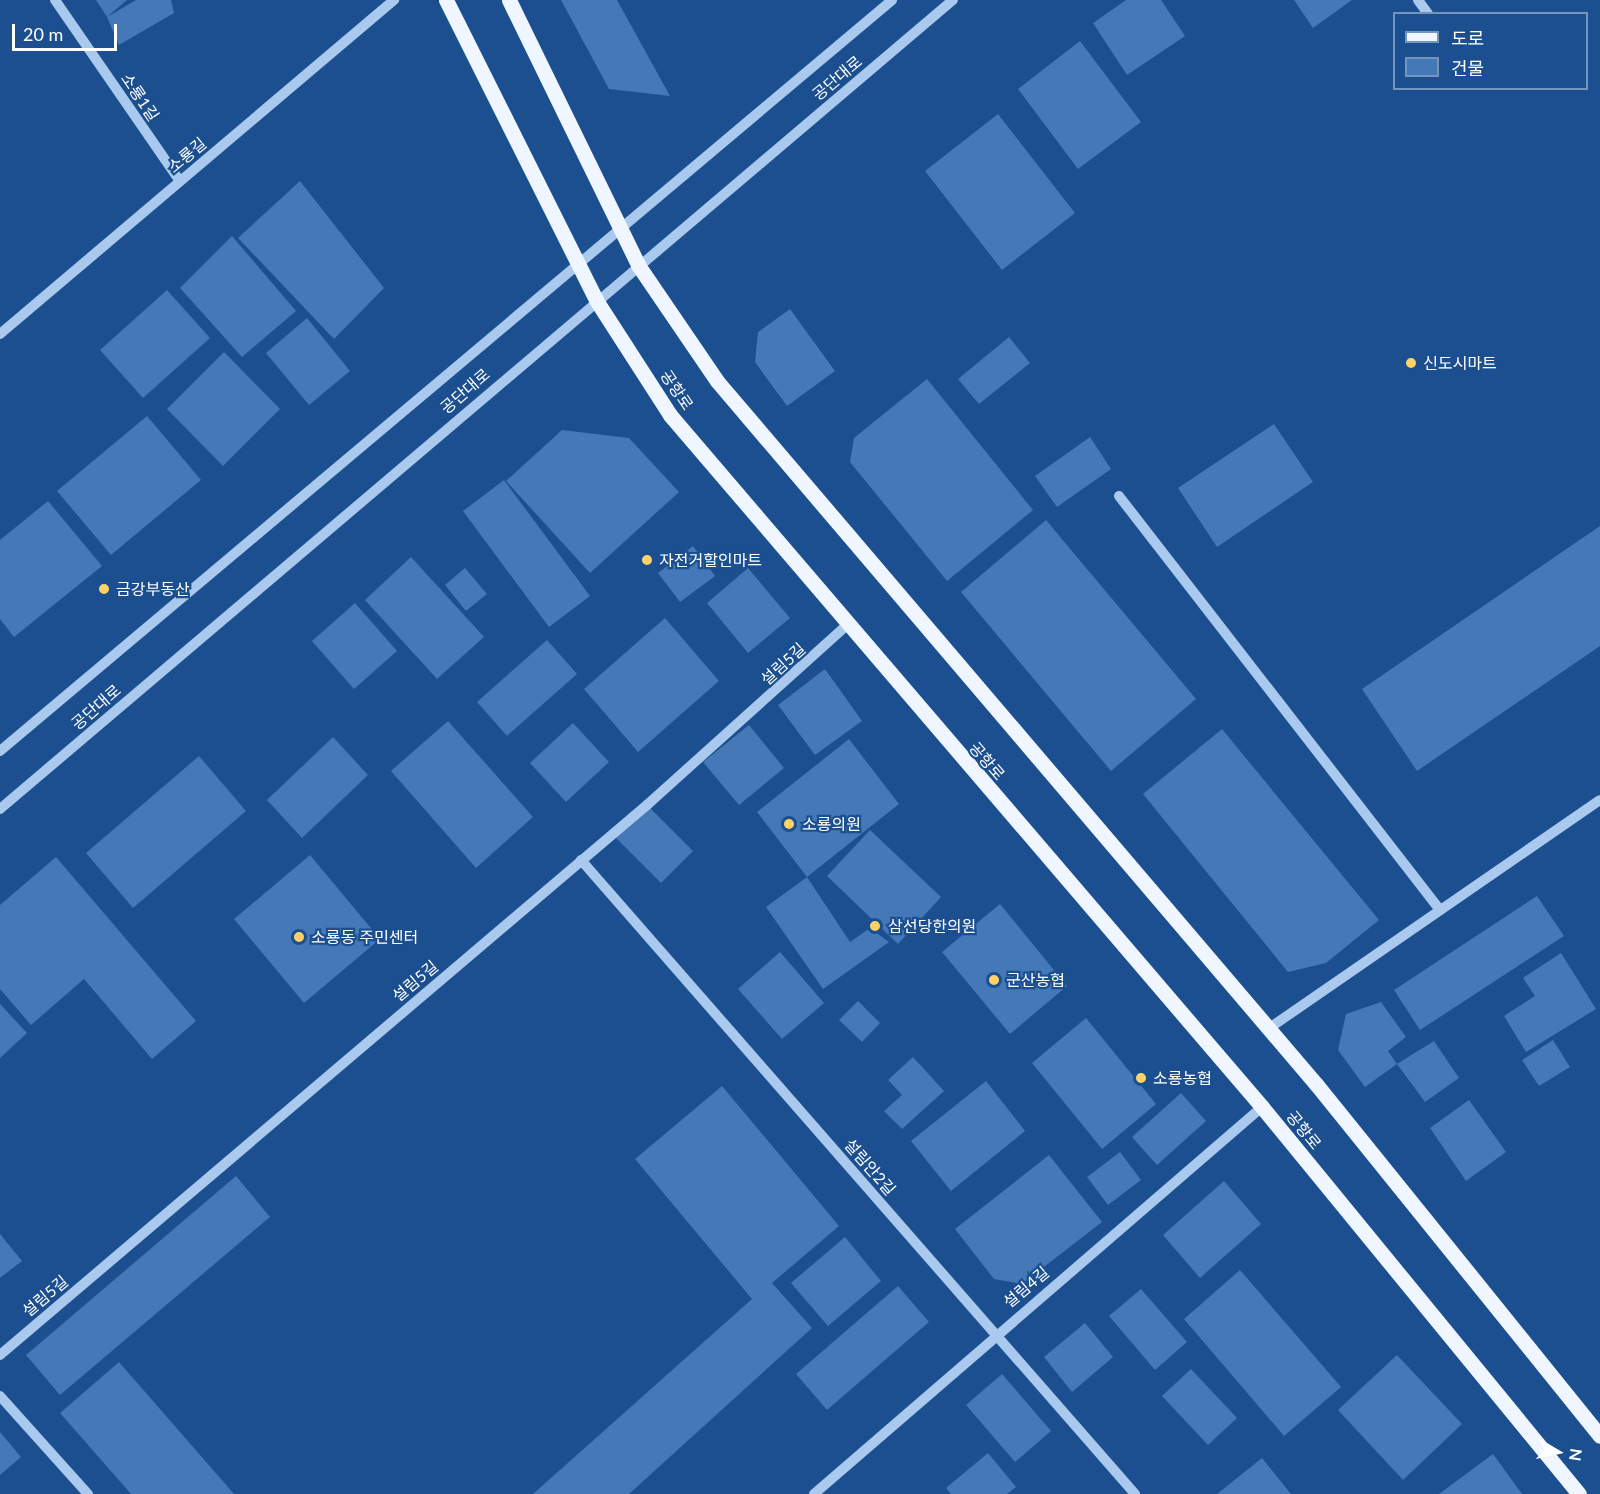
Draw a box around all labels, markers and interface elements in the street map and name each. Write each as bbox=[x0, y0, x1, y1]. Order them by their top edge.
scale bar bbox=[15, 12, 120, 50]
legend bbox=[1393, 12, 1588, 90]
text: 20 m bbox=[23, 23, 63, 45]
text: 도로 bbox=[1451, 27, 1484, 49]
street label: 공단대로 bbox=[808, 52, 866, 104]
text: 건물 bbox=[1451, 57, 1484, 79]
street label: 소룡1길 bbox=[117, 69, 163, 125]
street label: 소룡길 bbox=[164, 133, 210, 177]
place label: 신도시마트 bbox=[1423, 353, 1497, 373]
marker: 신도시마트 bbox=[1404, 356, 1418, 370]
street label: 공단대로 bbox=[436, 364, 494, 418]
street label: 공항로 bbox=[657, 366, 697, 414]
place label: 자전거할인마트 bbox=[659, 550, 762, 570]
marker: 자전거할인마트 bbox=[640, 553, 654, 567]
place label: 금강부동산 bbox=[116, 579, 190, 599]
marker: 금강부동산 bbox=[97, 582, 111, 596]
street label: 설림5길 bbox=[757, 639, 809, 689]
street label: 공단대로 bbox=[67, 680, 125, 734]
street label: 공항로 bbox=[965, 738, 1009, 784]
place label: 소룡의원 bbox=[802, 814, 861, 834]
marker: 소룡의원 bbox=[780, 815, 798, 833]
place label: 삼선당한의원 bbox=[888, 916, 976, 936]
marker: 삼선당한의원 bbox=[866, 917, 884, 935]
place label: 소룡동 주민센터 bbox=[311, 927, 418, 947]
marker: 소룡동 주민센터 bbox=[292, 930, 306, 944]
street label: 설림5길 bbox=[388, 956, 442, 1006]
place label: 군산농협 bbox=[1006, 970, 1065, 990]
marker: 군산농협 bbox=[987, 973, 1001, 987]
place label: 소룡농협 bbox=[1153, 1068, 1212, 1088]
marker: 소룡농협 bbox=[1134, 1071, 1148, 1085]
street label: 공항로 bbox=[1283, 1107, 1325, 1153]
street label: 설림안2길 bbox=[840, 1135, 900, 1199]
street label: 설림4길 bbox=[999, 1262, 1053, 1312]
street label: 설림5길 bbox=[18, 1271, 72, 1321]
north arrow bbox=[1528, 1422, 1588, 1482]
text: N bbox=[1566, 1447, 1587, 1462]

